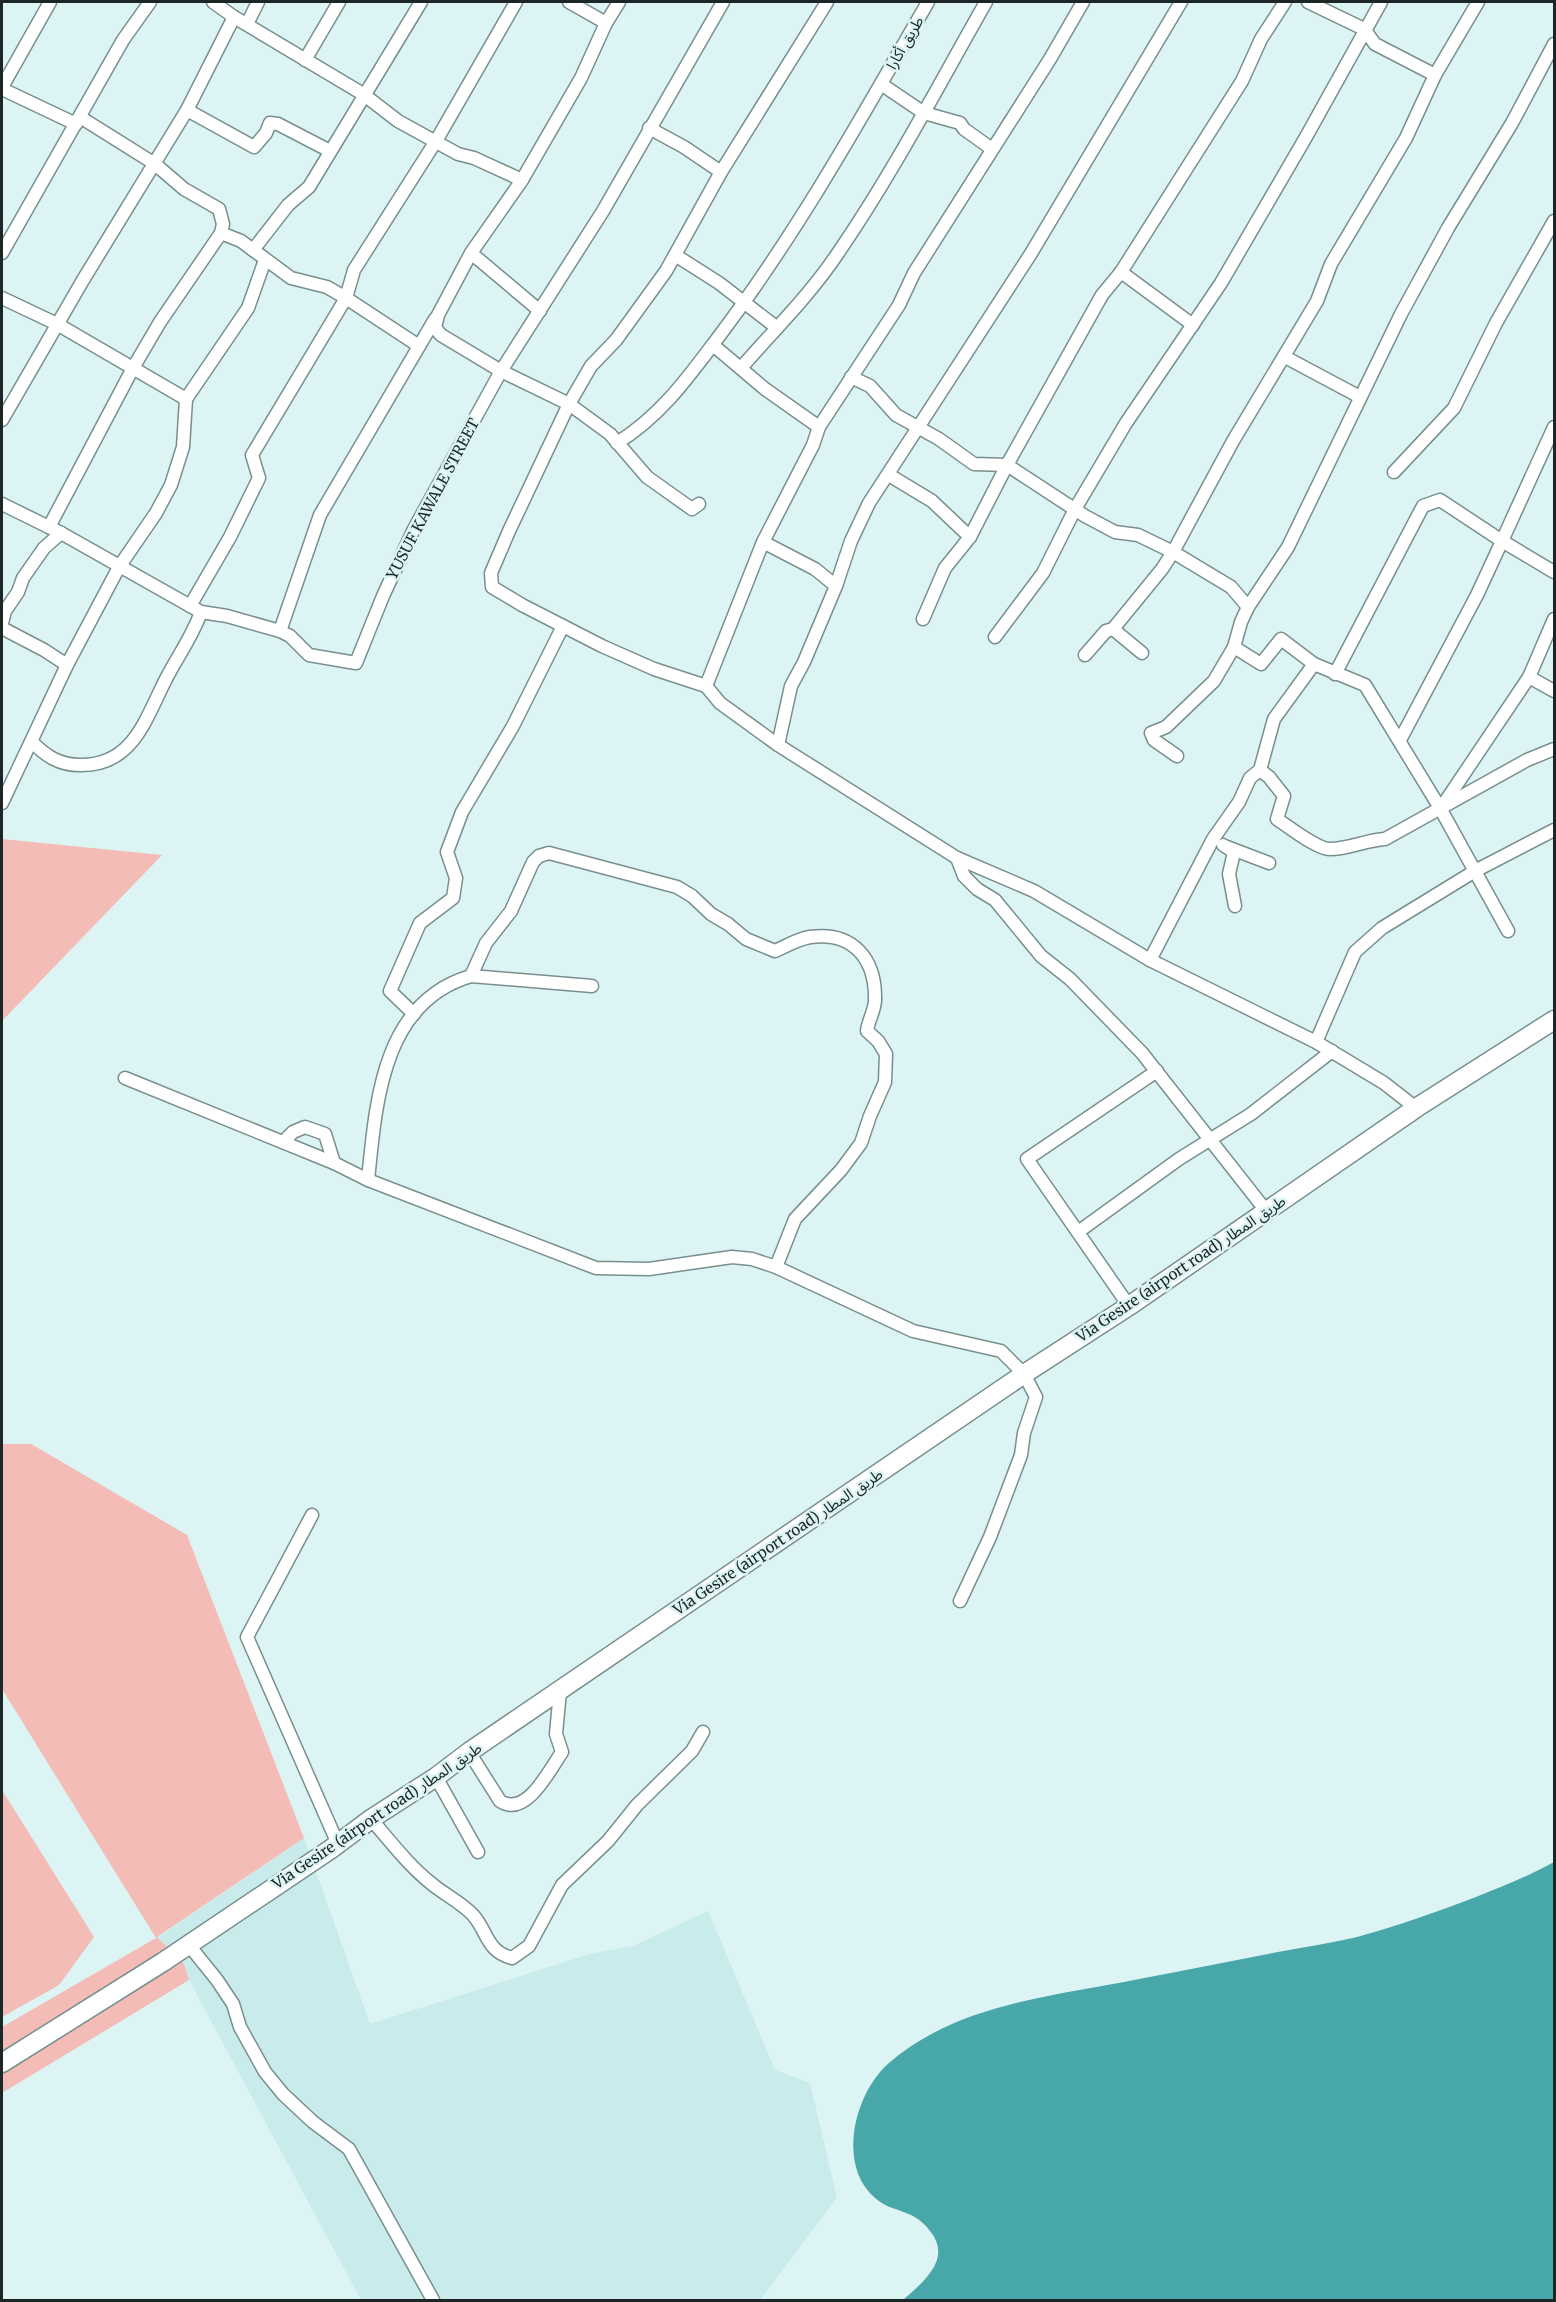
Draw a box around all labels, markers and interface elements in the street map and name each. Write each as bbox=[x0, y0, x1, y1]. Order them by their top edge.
street label: طريق أكارا bbox=[882, 13, 928, 73]
street label: YUSUF KAWALE STREET bbox=[382, 414, 483, 583]
street label: Via Gesire (airport road) طريق المطار bbox=[1071, 1191, 1290, 1347]
street label: Via Gesire (airport road) طريق المطار bbox=[668, 1464, 887, 1620]
street label: Via Gesire (airport road) طريق المطار bbox=[267, 1738, 486, 1894]

